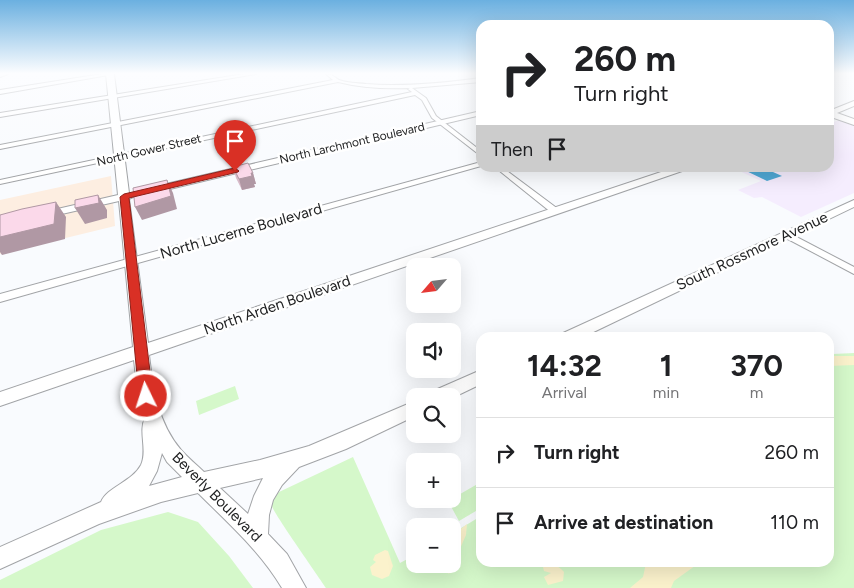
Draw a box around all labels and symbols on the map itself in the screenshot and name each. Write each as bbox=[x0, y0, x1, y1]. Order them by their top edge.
street label: North Larchmont Boulevard bbox=[278, 119, 426, 167]
pin bbox=[214, 120, 256, 171]
street label: North Gower Street bbox=[95, 131, 203, 169]
street label: North Lucerne Boulevard bbox=[158, 199, 324, 263]
street label: South Rossmore Avenue bbox=[673, 208, 831, 294]
north arrow bbox=[406, 258, 461, 312]
street label: North Arden Boulevard bbox=[201, 271, 353, 339]
position arrow bbox=[119, 369, 171, 421]
street label: Beverly Boulevard bbox=[168, 448, 266, 546]

